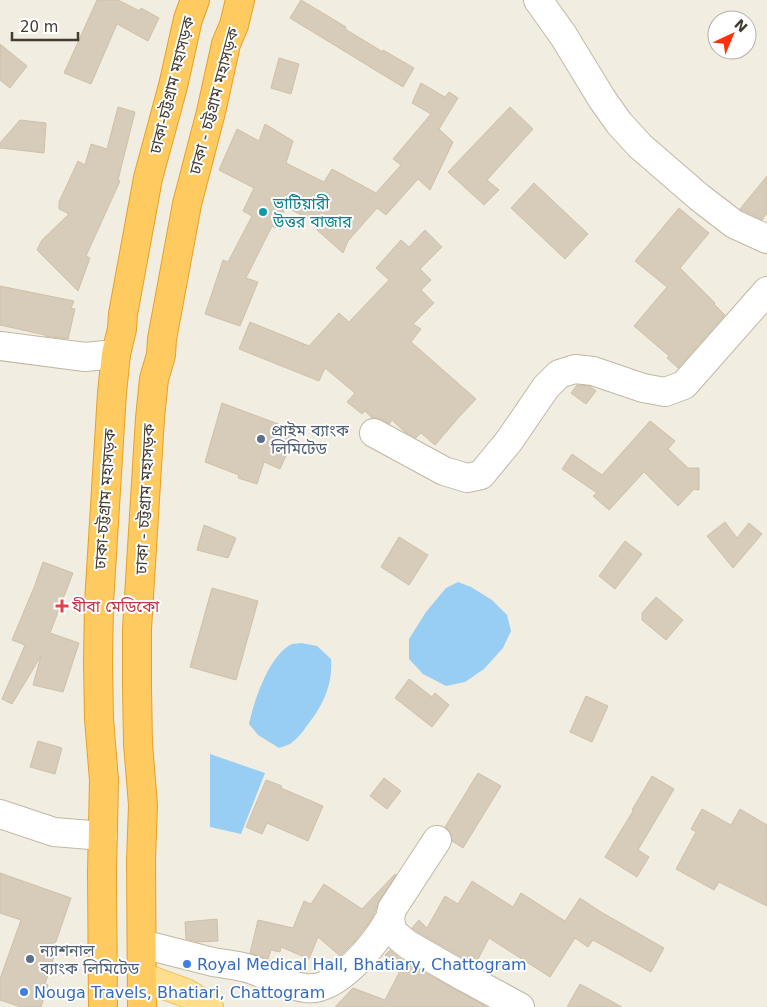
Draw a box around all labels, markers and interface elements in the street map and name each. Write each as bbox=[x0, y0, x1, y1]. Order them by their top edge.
scale bar bbox=[12, 10, 79, 42]
north arrow bbox=[707, 10, 757, 60]
street label: ঢাকা-চট্টগ্রাম মহাসড়ক bbox=[146, 13, 198, 157]
text: N bbox=[731, 16, 751, 35]
text: 20 m bbox=[20, 18, 58, 36]
street label: ঢাকা - চট্টগ্রাম মহাসড়ক bbox=[185, 25, 243, 177]
place label: ভাটিয়ারী উত্তর বাজার bbox=[272, 194, 352, 231]
marker: ভাটিয়ারী উত্তর বাজার bbox=[257, 206, 269, 218]
place label: প্রাইম ব্যাংক লিমিটেড bbox=[270, 421, 350, 458]
street label: ঢাকা - চট্টগ্রাম মহাসড়ক bbox=[132, 422, 158, 576]
street label: ঢাকা-চট্টগ্রাম মহাসড়ক bbox=[91, 427, 119, 571]
marker: প্রাইম ব্যাংক লিমিটেড bbox=[255, 433, 267, 445]
place label: যীবা মেডিকো bbox=[71, 597, 160, 616]
marker: যীবা মেডিকো bbox=[56, 600, 68, 612]
place label: ন্যাশনাল ব্যাংক লিমিটেড bbox=[39, 941, 140, 978]
marker: ন্যাশনাল ব্যাংক লিমিটেড bbox=[24, 953, 36, 965]
place label: Royal Medical Hall, Bhatiary, Chattogram bbox=[197, 955, 527, 974]
marker: Royal Medical Hall, Bhatiary, Chattogram bbox=[181, 958, 193, 970]
place label: Nouga Travels, Bhatiari, Chattogram bbox=[34, 983, 325, 1002]
marker: Nouga Travels, Bhatiari, Chattogram bbox=[18, 986, 30, 998]

